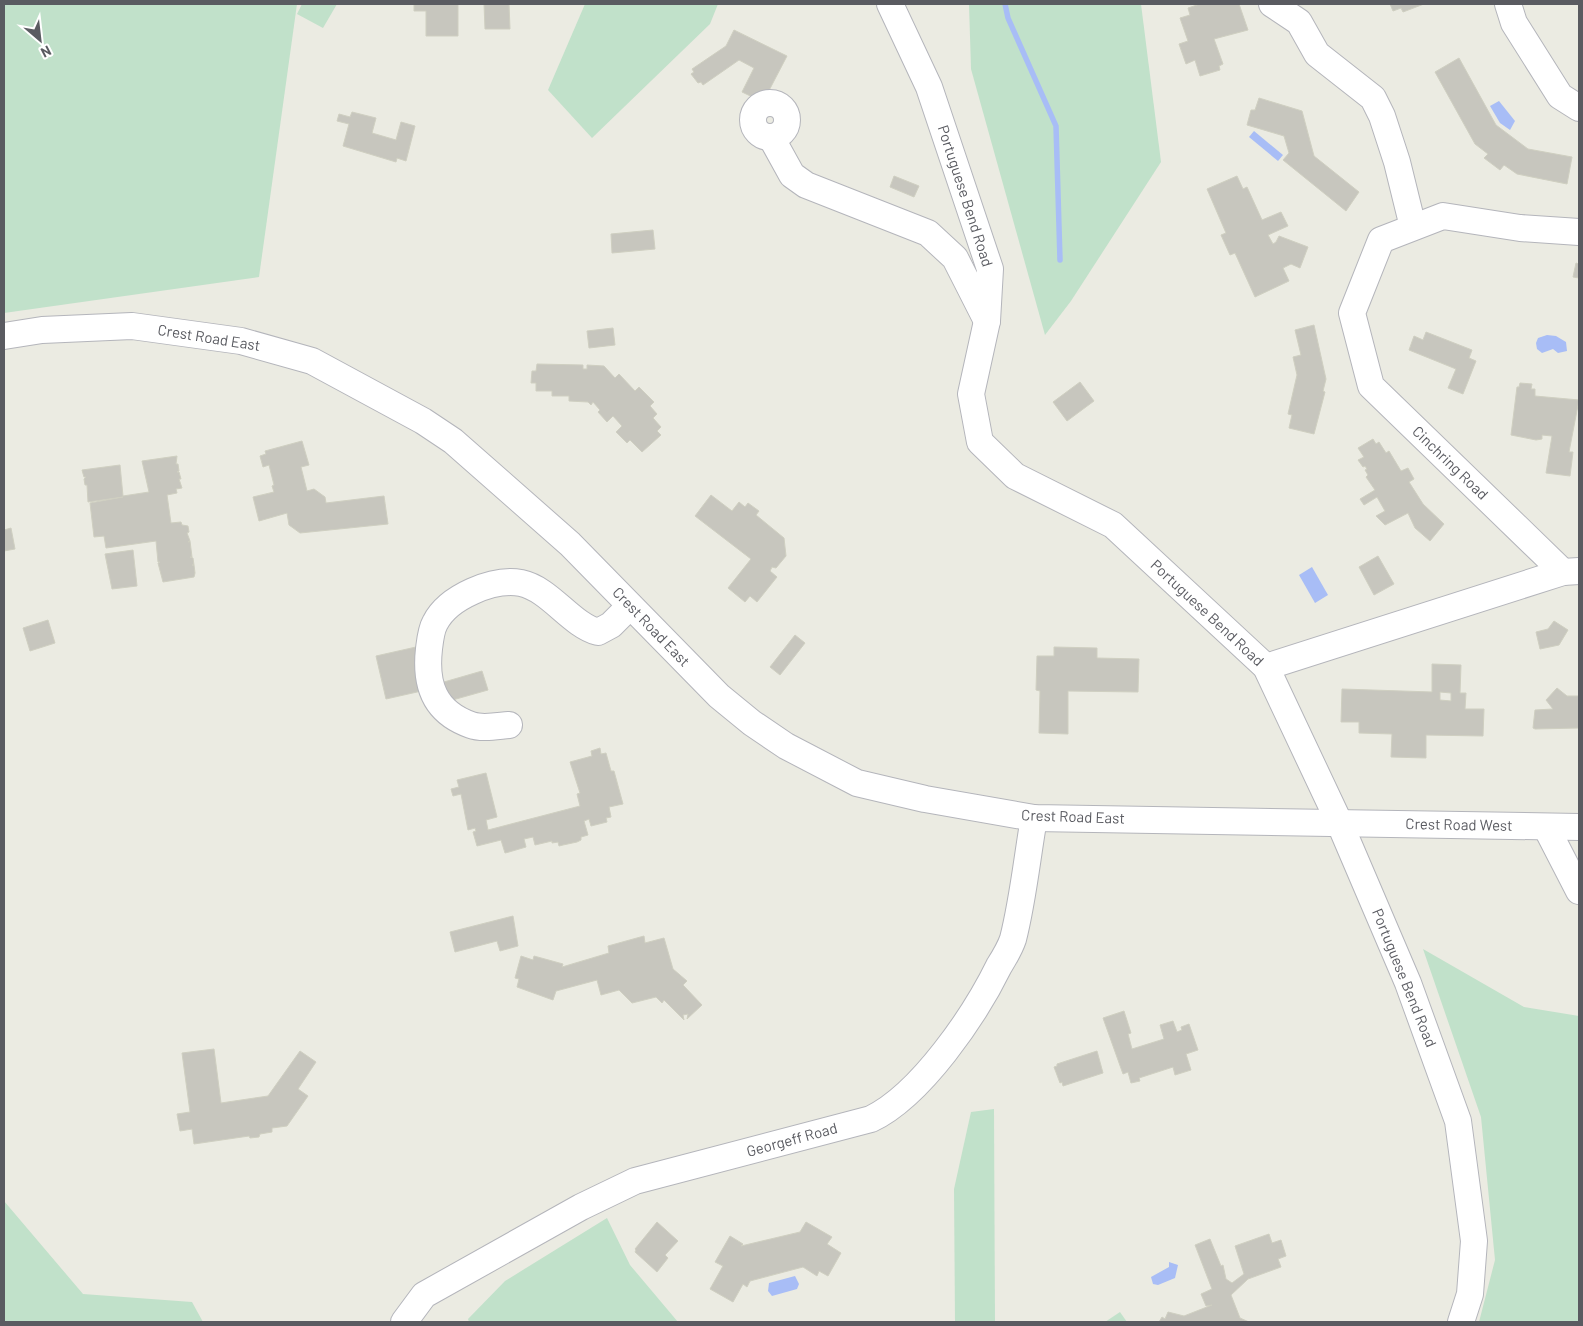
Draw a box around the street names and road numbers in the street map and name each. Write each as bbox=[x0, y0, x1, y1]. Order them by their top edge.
street label: Portuguese Bend Road bbox=[935, 123, 997, 269]
street label: Crest Road East bbox=[157, 320, 262, 354]
street label: Cinchring Road bbox=[1409, 422, 1492, 503]
street label: Portuguese Bend Road bbox=[1147, 555, 1268, 669]
street label: Crest Road East bbox=[609, 583, 694, 670]
street label: Crest Road East bbox=[1021, 805, 1125, 827]
street label: Crest Road West bbox=[1405, 814, 1513, 834]
street label: Portuguese Bend Road bbox=[1369, 906, 1441, 1050]
street label: Georgeff Road bbox=[744, 1118, 839, 1160]

